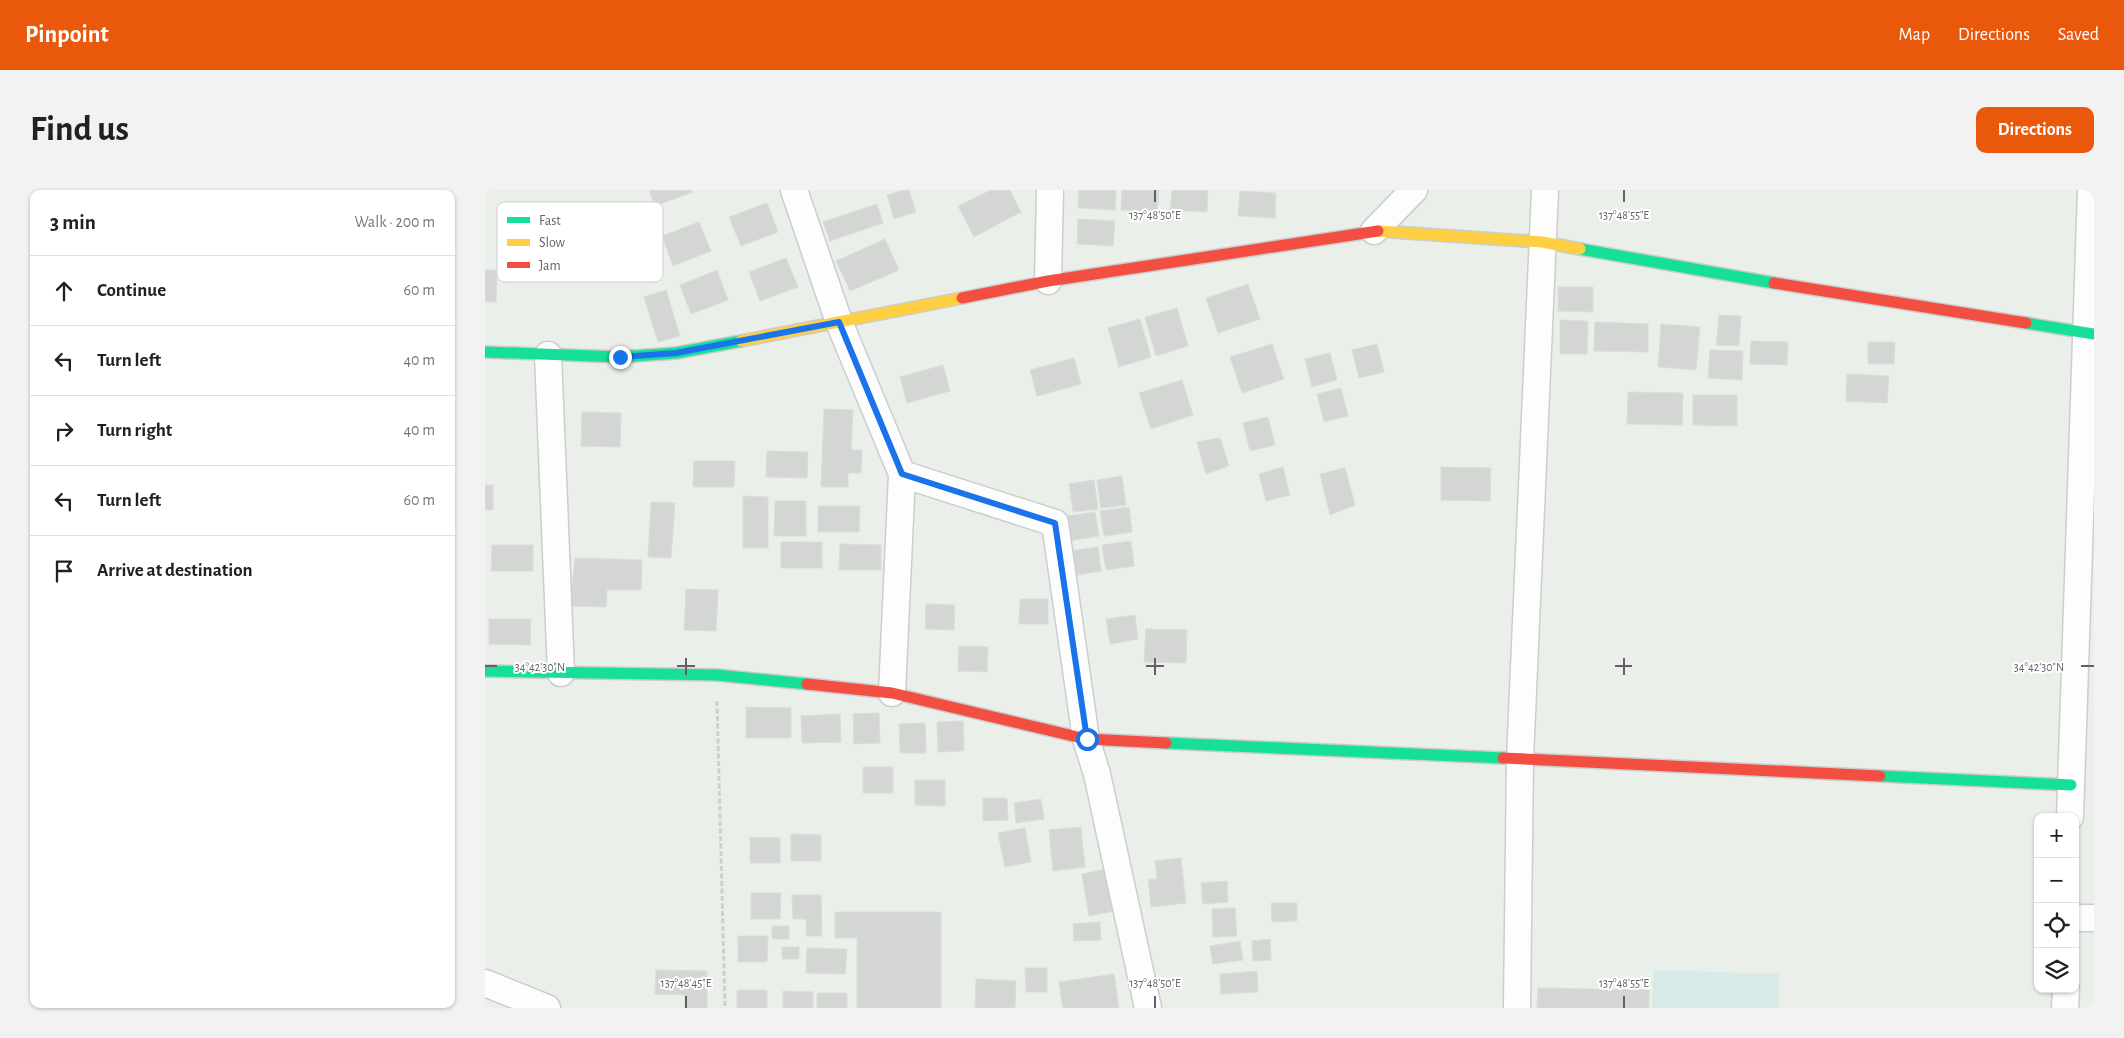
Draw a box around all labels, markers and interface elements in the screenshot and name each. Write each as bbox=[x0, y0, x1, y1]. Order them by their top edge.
text: Pinpoint bbox=[25, 23, 109, 47]
text: Map bbox=[1899, 26, 1930, 44]
text: Directions bbox=[1958, 26, 2030, 44]
text: Saved bbox=[2058, 26, 2099, 44]
button: Directions bbox=[1976, 107, 2094, 153]
text: Find us bbox=[30, 112, 129, 147]
legend bbox=[497, 202, 663, 282]
text: 137°48'50"E bbox=[1129, 209, 1181, 221]
text: 137°48'55"E bbox=[1599, 209, 1649, 221]
text: 3 min bbox=[50, 212, 96, 233]
text: Walk · 200 m bbox=[354, 214, 435, 230]
text: Fast bbox=[539, 214, 561, 228]
text: Slow bbox=[539, 236, 566, 250]
text: Jam bbox=[539, 259, 561, 273]
icon: ahead bbox=[50, 277, 78, 305]
text: Continue bbox=[97, 281, 166, 300]
text: 60 m bbox=[404, 282, 435, 298]
route end bbox=[609, 346, 632, 369]
icon: left bbox=[50, 347, 78, 375]
text: Turn left bbox=[97, 351, 161, 370]
text: 40 m bbox=[403, 352, 435, 368]
icon: right bbox=[50, 417, 78, 445]
text: Turn right bbox=[97, 421, 172, 440]
text: 40 m bbox=[403, 422, 435, 438]
icon: left bbox=[50, 487, 78, 515]
text: Turn left bbox=[97, 491, 161, 510]
text: 60 m bbox=[404, 492, 435, 508]
icon: arrive bbox=[50, 557, 78, 585]
text: Arrive at destination bbox=[97, 561, 253, 580]
text: 34°42'30"N bbox=[515, 661, 565, 673]
text: 34°42'30"N bbox=[2014, 661, 2064, 673]
route start bbox=[1076, 728, 1099, 751]
map controls bbox=[2034, 813, 2079, 993]
button: + bbox=[2034, 813, 2079, 858]
button: − bbox=[2034, 858, 2079, 903]
button: locate bbox=[2034, 903, 2079, 948]
button: layers bbox=[2034, 948, 2079, 993]
text: 137°48'45"E bbox=[661, 977, 712, 989]
text: 137°48'50"E bbox=[1129, 977, 1181, 989]
text: 137°48'55"E bbox=[1599, 977, 1649, 989]

